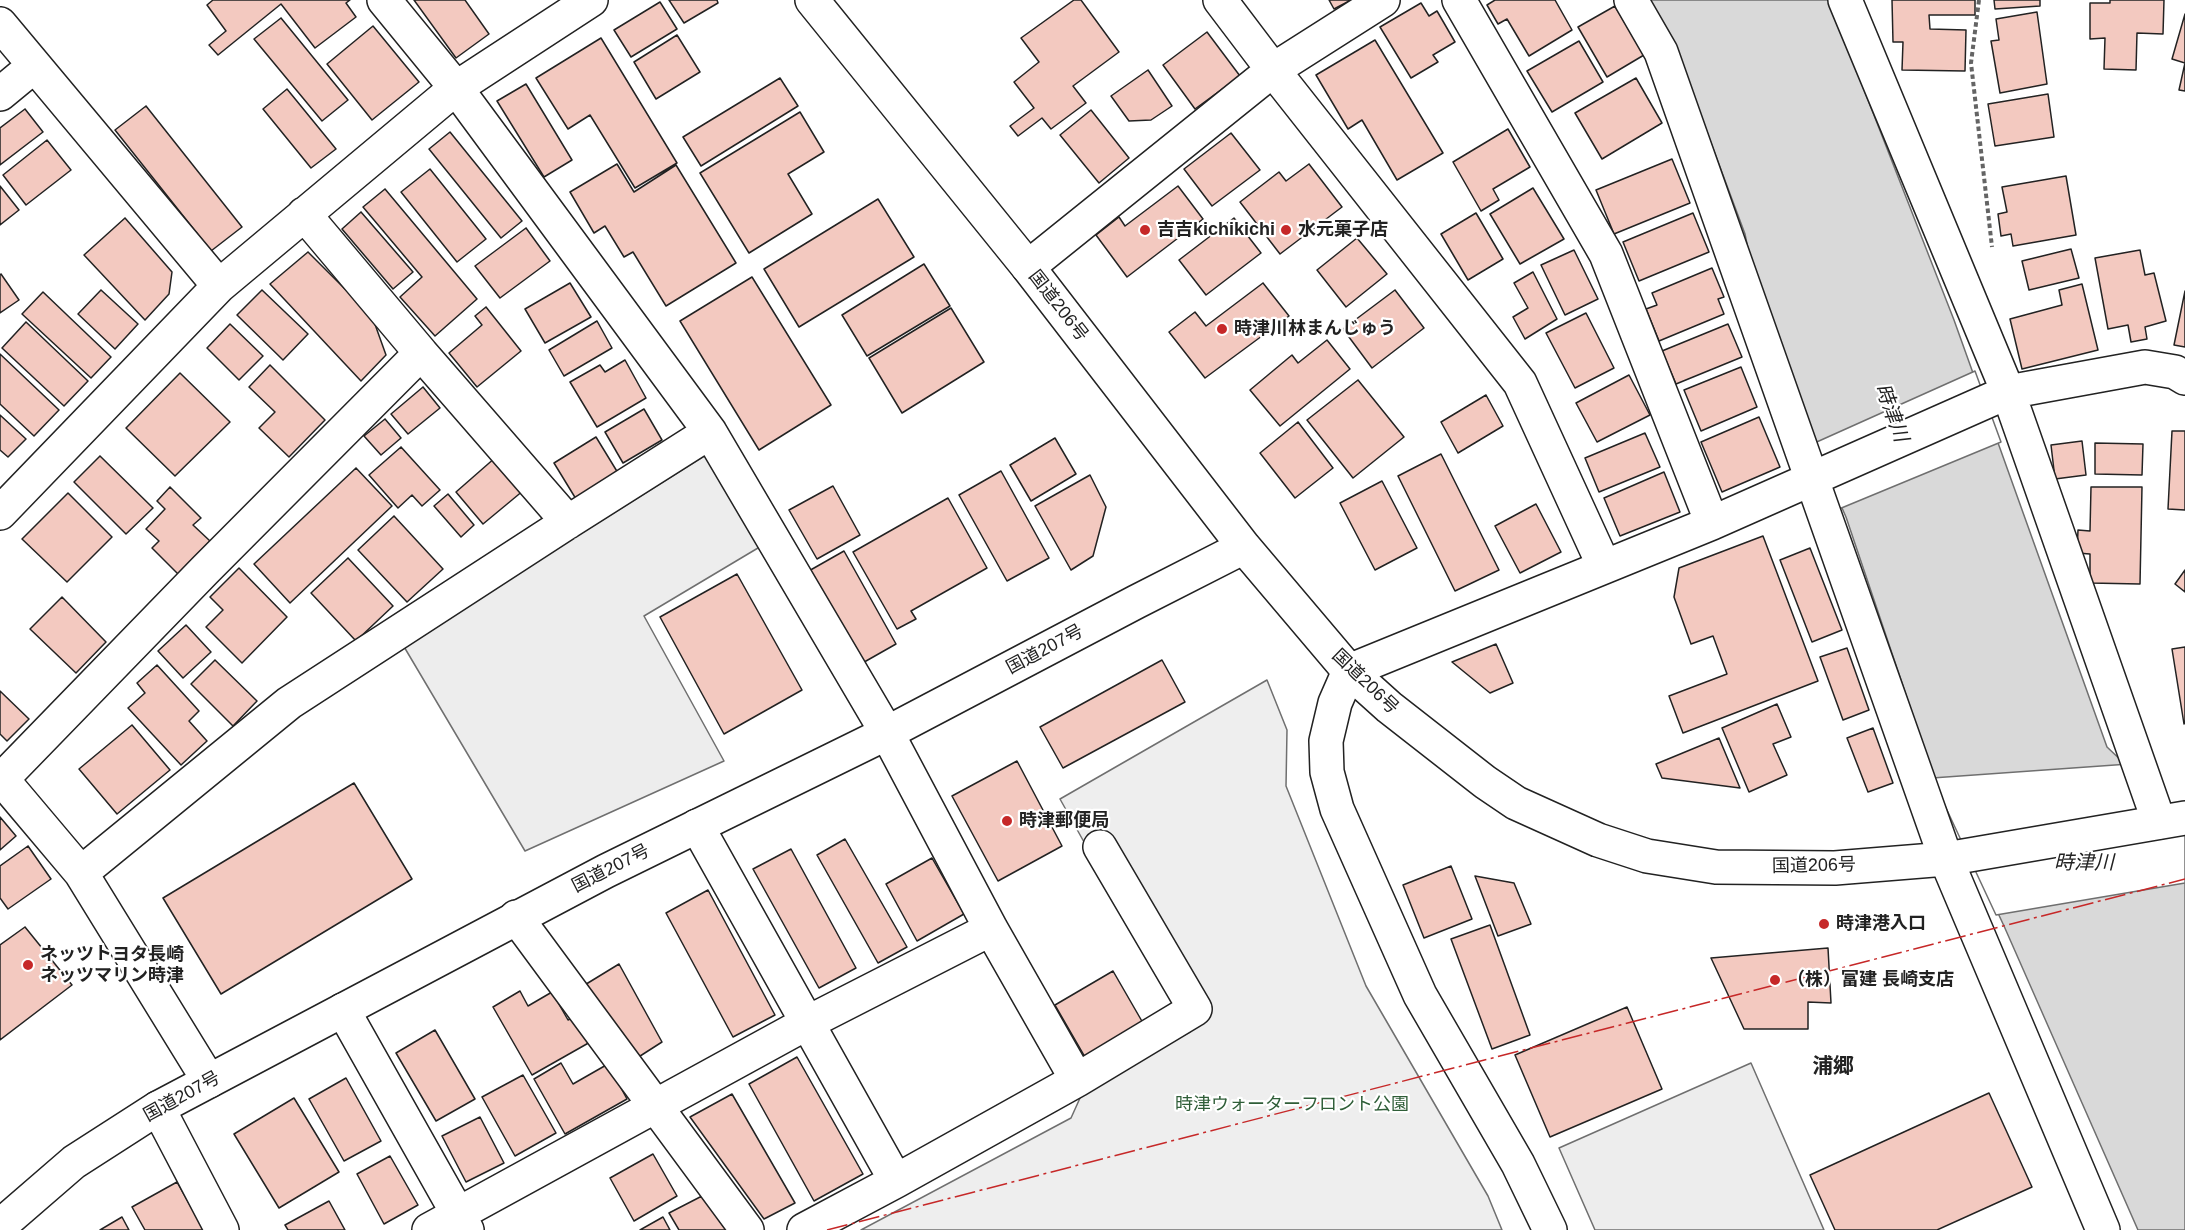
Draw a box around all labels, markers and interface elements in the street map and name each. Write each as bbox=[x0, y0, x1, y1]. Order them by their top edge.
place label: 吉吉kichikichi bbox=[1157, 219, 1275, 241]
place label: 水元菓子店 bbox=[1298, 219, 1388, 241]
marker: 吉吉kichikichi bbox=[1138, 223, 1152, 237]
marker: 水元菓子店 bbox=[1279, 223, 1293, 237]
street label: 国道206号 bbox=[1024, 266, 1092, 346]
place label: 時津川林まんじゅう bbox=[1234, 318, 1396, 340]
marker: 時津川林まんじゅう bbox=[1215, 322, 1229, 336]
water label: 時津川 bbox=[1869, 381, 1913, 445]
street label: 国道207号 bbox=[1003, 621, 1087, 679]
street label: 国道206号 bbox=[1327, 645, 1403, 719]
place label: 時津郵便局 bbox=[1019, 810, 1109, 832]
marker: 時津郵便局 bbox=[1000, 814, 1014, 828]
street label: 国道207号 bbox=[569, 840, 653, 898]
water label: 時津川 bbox=[2054, 851, 2114, 875]
street label: 国道206号 bbox=[1772, 854, 1856, 878]
place label: 時津港入口 bbox=[1836, 913, 1926, 935]
marker: 時津港入口 bbox=[1817, 917, 1831, 931]
place label: ネッツトヨタ長崎 ネッツマリン時津 bbox=[40, 944, 184, 986]
marker: ネッツトヨタ長崎 ネッツマリン時津 bbox=[21, 958, 35, 972]
place label: （株）富建 長崎支店 bbox=[1787, 969, 1954, 991]
marker: （株）富建 長崎支店 bbox=[1768, 973, 1782, 987]
district label: 浦郷 bbox=[1812, 1054, 1854, 1080]
street label: 国道207号 bbox=[140, 1067, 224, 1127]
park label: 時津ウォーターフロント公園 bbox=[1175, 1094, 1409, 1116]

